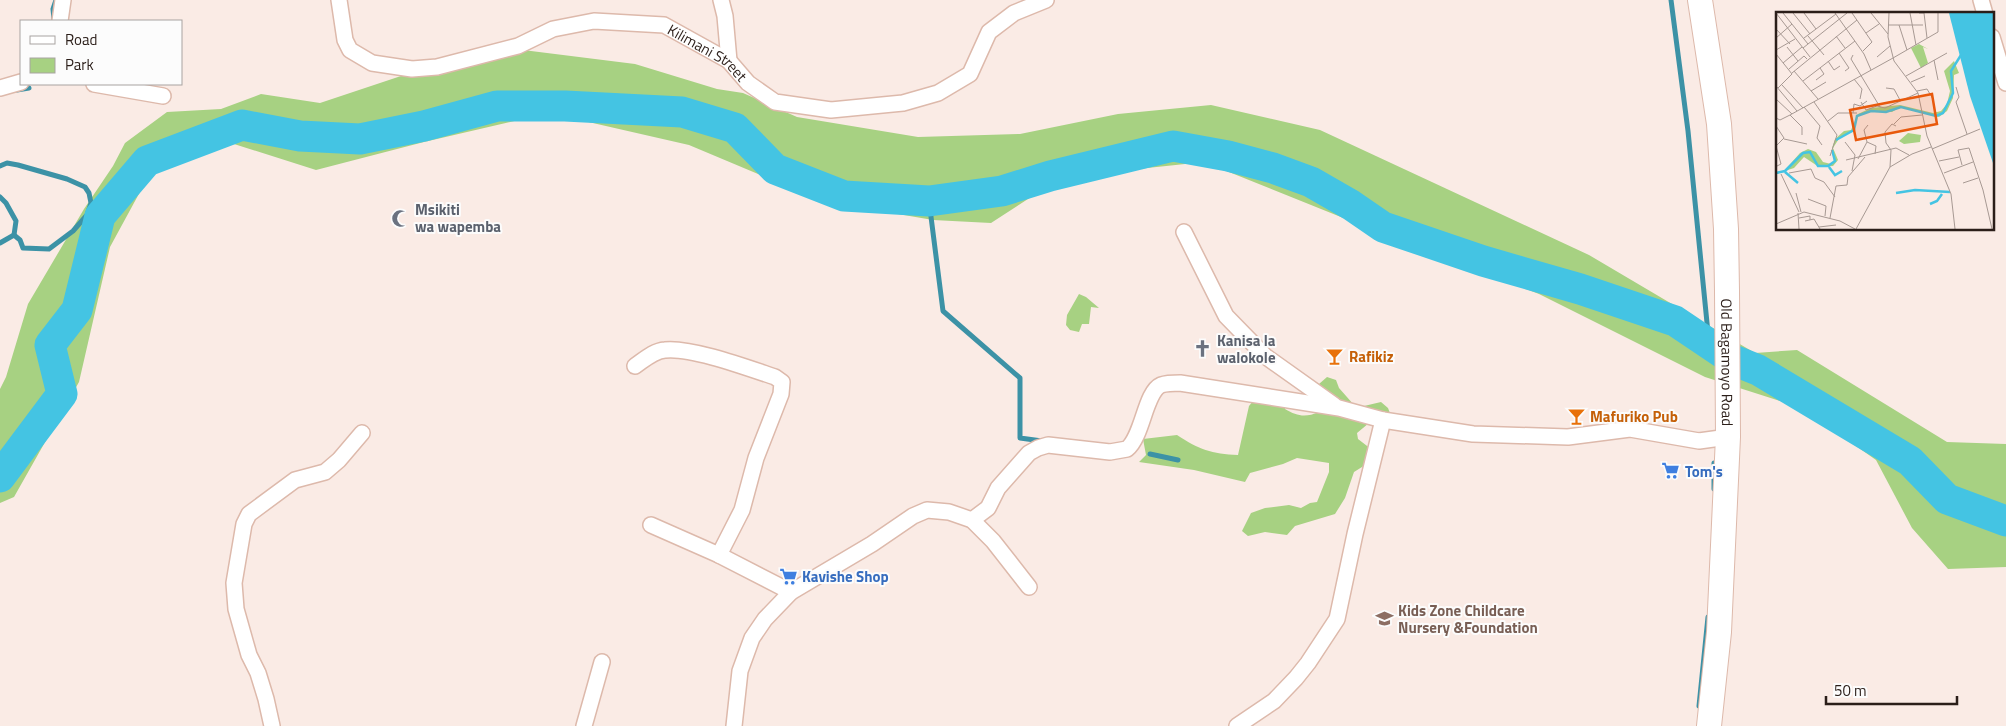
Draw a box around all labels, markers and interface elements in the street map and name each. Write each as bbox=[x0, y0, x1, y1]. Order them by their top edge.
inset map bbox=[1776, 12, 1994, 230]
street label: Kilimani Street bbox=[664, 18, 754, 87]
legend bbox=[20, 20, 182, 85]
text: Road bbox=[65, 28, 97, 51]
text: Park bbox=[65, 53, 94, 76]
place label: Msikiti wa wapemba bbox=[415, 198, 501, 238]
mosque icon: Msikiti wa wapemba bbox=[391, 208, 411, 228]
street label: Old Bagamoyo Road bbox=[1716, 298, 1739, 426]
place label: Kanisa la walokole bbox=[1217, 329, 1276, 369]
church icon: Kanisa la walokole bbox=[1193, 339, 1213, 359]
place label: Rafikiz bbox=[1349, 345, 1394, 368]
bar icon: Rafikiz bbox=[1325, 346, 1345, 366]
place label: Mafuriko Pub bbox=[1590, 405, 1678, 428]
bar icon: Mafuriko Pub bbox=[1566, 406, 1586, 426]
place label: Tom's bbox=[1685, 460, 1723, 483]
supermarket icon: Tom's bbox=[1661, 461, 1681, 481]
place label: Kavishe Shop bbox=[802, 565, 889, 588]
supermarket icon: Kavishe Shop bbox=[778, 566, 798, 586]
place label: Kids Zone Childcare Nursery &Foundation bbox=[1398, 599, 1538, 639]
school or university icon: Kids Zone Childcare Nursery &Foundation bbox=[1374, 609, 1394, 629]
scale bar bbox=[1826, 674, 1957, 706]
text: 50 m bbox=[1834, 679, 1867, 702]

